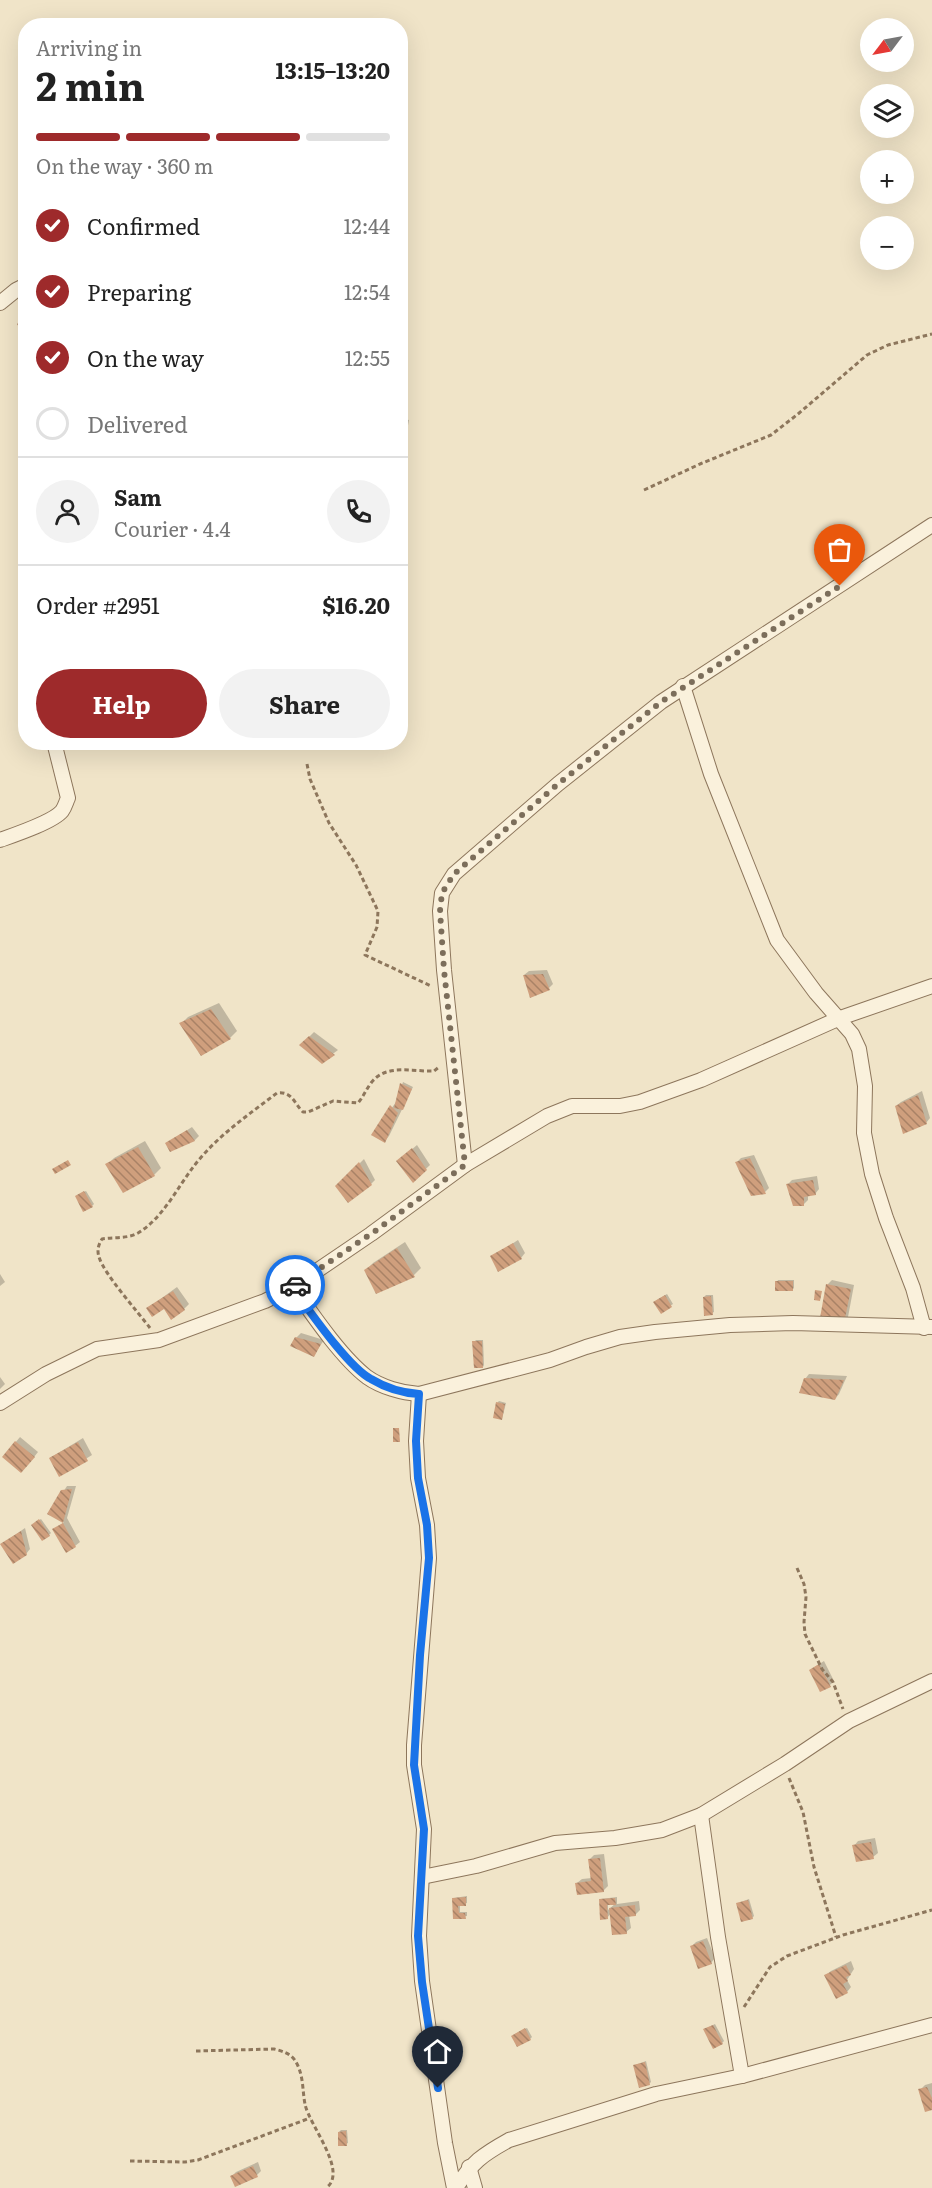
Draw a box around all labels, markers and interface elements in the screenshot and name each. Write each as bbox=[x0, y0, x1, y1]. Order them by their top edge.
north arrow bbox=[860, 18, 914, 72]
map controls bbox=[860, 18, 914, 270]
text: Arriving in bbox=[36, 32, 142, 62]
text: 13:15–13:20 bbox=[275, 53, 390, 86]
text: 2 min bbox=[36, 55, 145, 113]
button: layers bbox=[860, 84, 914, 138]
text: On the way · 360 m bbox=[36, 150, 213, 180]
button: + bbox=[860, 150, 914, 204]
icon: check bbox=[36, 209, 69, 242]
text: Confirmed bbox=[87, 209, 200, 242]
text: 12:44 bbox=[343, 210, 390, 240]
button: − bbox=[860, 216, 914, 270]
icon: check bbox=[36, 275, 69, 308]
text: Preparing bbox=[87, 275, 191, 308]
text: 12:54 bbox=[344, 276, 390, 306]
icon: check bbox=[36, 341, 69, 374]
text: On the way bbox=[87, 341, 204, 374]
text: 12:55 bbox=[345, 342, 390, 372]
text: Delivered bbox=[87, 407, 188, 440]
button: person bbox=[36, 480, 99, 543]
text: Sam bbox=[114, 480, 162, 513]
button: phone bbox=[327, 480, 390, 543]
text: Courier · 4.4 bbox=[114, 513, 231, 543]
pin bbox=[814, 524, 865, 586]
icon: bag bbox=[823, 533, 856, 566]
text: Order #2951 bbox=[36, 588, 160, 621]
text: $16.20 bbox=[322, 588, 390, 621]
button: Help bbox=[36, 669, 207, 738]
button: Share bbox=[219, 669, 390, 738]
courier bbox=[265, 1255, 325, 1315]
icon: car bbox=[279, 1269, 312, 1302]
pin bbox=[412, 2026, 463, 2088]
icon: home bbox=[421, 2035, 454, 2068]

